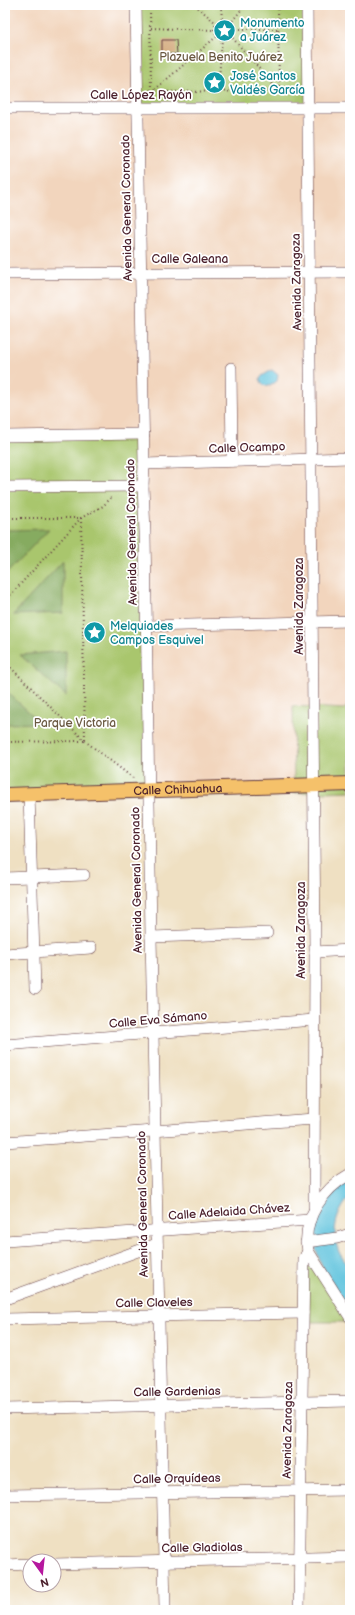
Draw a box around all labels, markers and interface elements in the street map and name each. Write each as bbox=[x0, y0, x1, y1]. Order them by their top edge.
place label: Monumento a Juárez bbox=[240, 16, 305, 45]
place icon: Monumento a Juárez bbox=[211, 17, 237, 43]
park label: Plazuela Benito Juárez bbox=[159, 50, 283, 65]
place label: José Santos Valdés García bbox=[230, 69, 305, 98]
place icon: José Santos Valdés García bbox=[202, 70, 228, 96]
street label: Calle López Rayón bbox=[90, 88, 192, 103]
street label: Avenida General Coronado bbox=[118, 134, 136, 281]
street label: Avenida Zaragoza bbox=[289, 233, 305, 331]
street label: Calle Galeana bbox=[152, 252, 229, 267]
street label: Calle Ocampo bbox=[208, 439, 286, 457]
street label: Avenida General Coronado bbox=[123, 458, 141, 605]
street label: Avenida Zaragoza bbox=[292, 557, 307, 655]
place label: Melquiades Campos Esquivel bbox=[110, 619, 204, 648]
place icon: Melquiades Campos Esquivel bbox=[82, 620, 108, 646]
park label: Parque Victoria bbox=[34, 716, 116, 731]
street label: Calle Chihuahua bbox=[133, 781, 223, 798]
street label: Avenida General Coronado bbox=[128, 806, 146, 953]
street label: Avenida Zaragoza bbox=[294, 881, 309, 979]
street label: Calle Eva Sámano bbox=[108, 1008, 208, 1032]
street label: Avenida General Coronado bbox=[134, 1130, 152, 1277]
street label: Calle Adelaida Chávez bbox=[168, 1200, 290, 1224]
street label: Calle Claveles bbox=[115, 1295, 193, 1311]
street label: Avenida Zaragoza bbox=[280, 1381, 296, 1479]
street label: Calle Gardenias bbox=[133, 1384, 221, 1400]
street label: Calle Orquídeas bbox=[133, 1471, 221, 1487]
street label: Calle Gladiolas bbox=[161, 1540, 243, 1556]
north arrow bbox=[22, 1553, 62, 1593]
text: N bbox=[39, 1575, 50, 1590]

